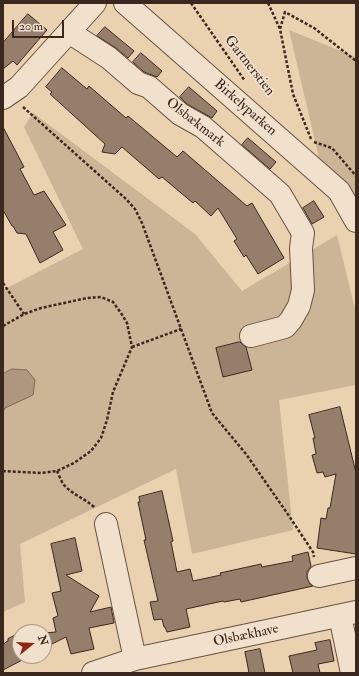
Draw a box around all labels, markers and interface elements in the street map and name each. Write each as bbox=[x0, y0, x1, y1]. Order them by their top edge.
scale bar bbox=[14, 12, 66, 38]
text: 20 m bbox=[19, 19, 43, 34]
street label: Gartnerstien bbox=[220, 33, 278, 99]
street label: Birkelyparken bbox=[210, 76, 280, 140]
street label: Olsbækmark bbox=[162, 95, 228, 151]
street label: Olsbækhave bbox=[212, 621, 280, 651]
north arrow bbox=[12, 624, 52, 664]
text: N bbox=[35, 634, 51, 647]

